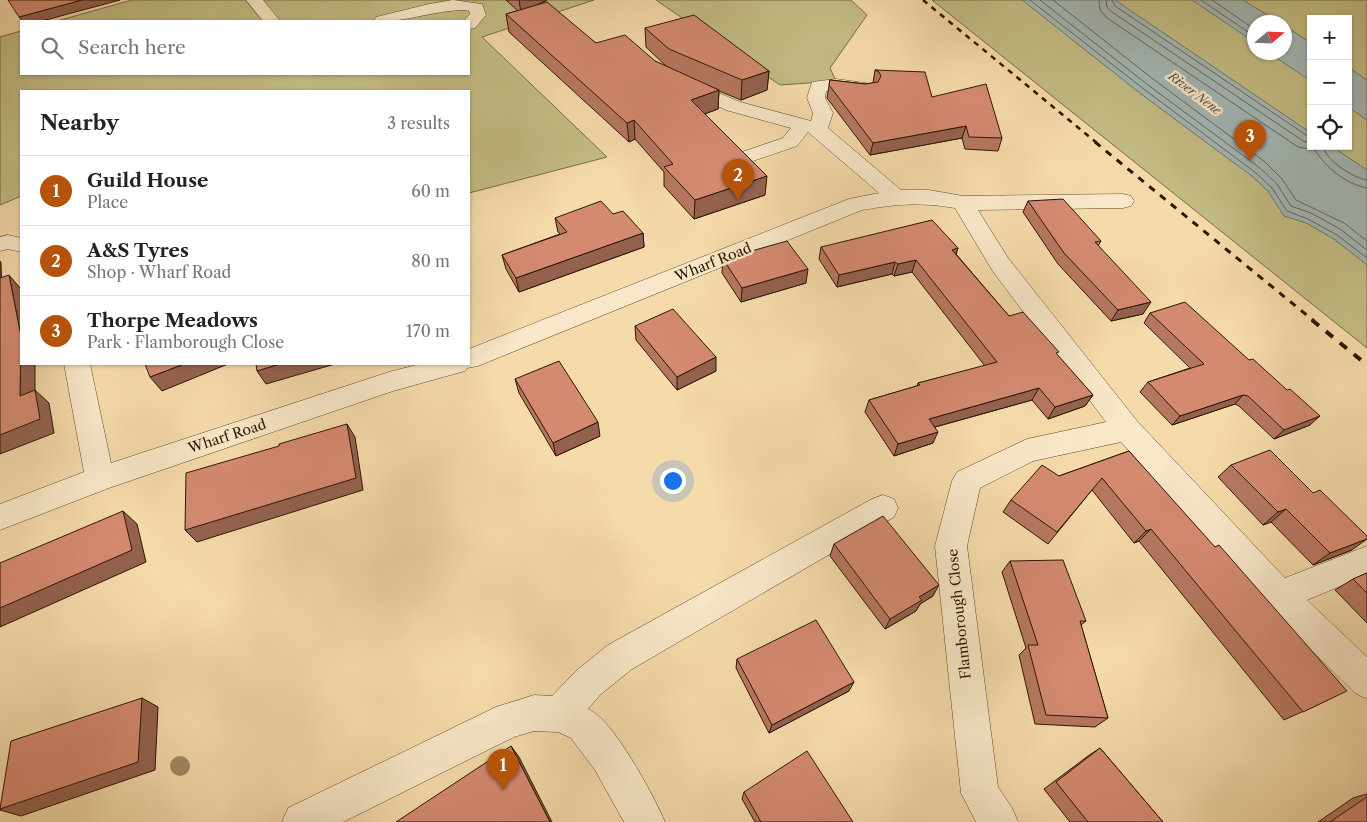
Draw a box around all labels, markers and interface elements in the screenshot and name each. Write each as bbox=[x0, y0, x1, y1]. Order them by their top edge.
north arrow bbox=[1247, 15, 1292, 60]
map controls bbox=[1307, 15, 1352, 150]
button: + bbox=[1307, 15, 1352, 60]
search box bbox=[20, 20, 470, 75]
icon: search bbox=[38, 34, 66, 62]
text: Search here bbox=[78, 36, 186, 59]
button: − bbox=[1307, 60, 1352, 105]
water label: River Nene bbox=[1165, 68, 1225, 118]
button: locate bbox=[1307, 105, 1352, 150]
text: Nearby bbox=[40, 110, 119, 135]
text: 3 results bbox=[387, 113, 450, 133]
pin: 3 bbox=[1234, 120, 1266, 161]
pin: 2 bbox=[722, 159, 754, 200]
text: Guild House bbox=[87, 169, 208, 192]
text: 1 bbox=[52, 181, 60, 201]
text: 60 m bbox=[411, 181, 450, 201]
text: Place bbox=[87, 192, 128, 212]
street label: Wharf Road bbox=[671, 238, 754, 286]
text: A&S Tyres bbox=[87, 239, 189, 262]
text: 2 bbox=[51, 251, 61, 271]
text: 80 m bbox=[411, 251, 450, 271]
text: Shop · Wharf Road bbox=[87, 262, 231, 282]
text: Thorpe Meadows bbox=[87, 309, 258, 332]
text: 3 bbox=[51, 321, 61, 341]
text: 170 m bbox=[406, 321, 450, 341]
text: Park · Flamborough Close bbox=[87, 332, 284, 352]
street label: Wharf Road bbox=[185, 415, 269, 457]
your location bbox=[660, 468, 686, 494]
street label: Flamborough Close bbox=[943, 548, 975, 680]
pin: 1 bbox=[487, 749, 519, 790]

